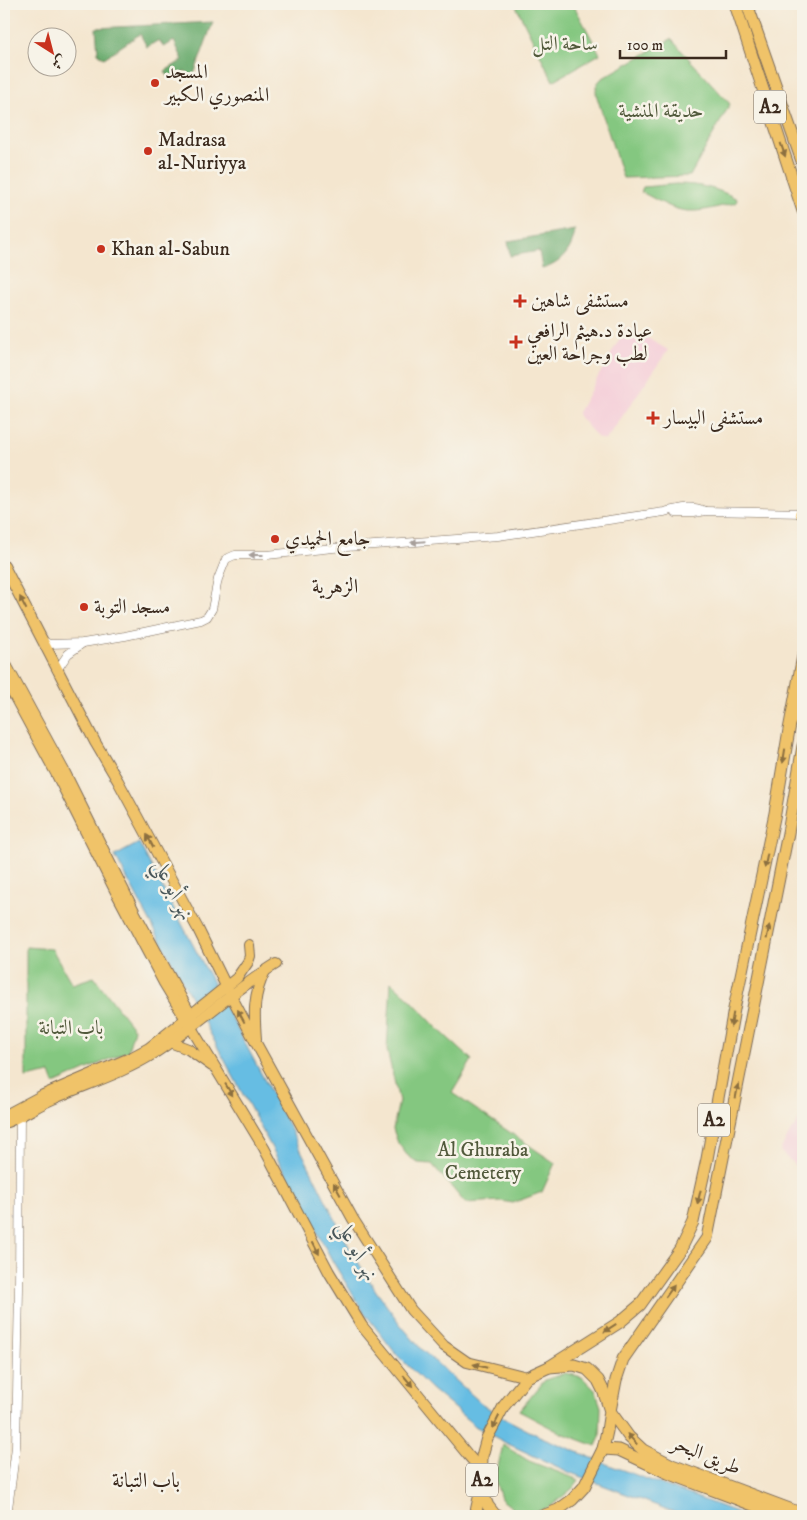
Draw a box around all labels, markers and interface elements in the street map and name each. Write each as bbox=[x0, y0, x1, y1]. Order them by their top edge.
north arrow bbox=[28, 28, 78, 78]
scale bar bbox=[620, 28, 726, 60]
park label: ساحة التل bbox=[532, 32, 598, 58]
text: 100 m bbox=[627, 36, 663, 55]
text: ش bbox=[48, 50, 70, 73]
place label: المسجد المنصوري الكبير bbox=[163, 60, 269, 110]
marker: المسجد المنصوري الكبير bbox=[149, 77, 161, 89]
road number: A2 bbox=[754, 90, 786, 124]
park label: حديقة المنشية bbox=[619, 99, 703, 124]
place label: Madrasa al-Nuriyya bbox=[158, 128, 247, 176]
one-way arrow bbox=[779, 143, 787, 158]
marker: Madrasa al-Nuriyya bbox=[142, 145, 154, 157]
place label: Khan al-Sabun bbox=[111, 237, 230, 262]
marker: Khan al-Sabun bbox=[95, 243, 107, 255]
place label: مستشفى شاهين bbox=[531, 289, 629, 315]
marker: مستشفى شاهين bbox=[513, 294, 527, 308]
place label: عيادة د.هيثم الرافعي لطب وجراحة العين bbox=[527, 319, 652, 367]
marker: عيادة د.هيثم الرافعي لطب وجراحة العين bbox=[509, 335, 523, 349]
place label: مستشفی البيسار bbox=[662, 406, 763, 432]
marker: مستشفی البيسار bbox=[646, 411, 660, 425]
place label: جامع الحميدي bbox=[285, 527, 371, 556]
marker: جامع الحميدي bbox=[269, 533, 281, 545]
one-way arrow bbox=[410, 539, 426, 547]
one-way arrow bbox=[248, 551, 264, 559]
district label: الزهرية bbox=[312, 574, 358, 600]
place label: مسجد التوبة bbox=[94, 595, 170, 620]
one-way arrow bbox=[19, 596, 27, 610]
marker: مسجد التوبة bbox=[78, 601, 90, 613]
one-way arrow bbox=[780, 748, 788, 764]
one-way arrow bbox=[146, 834, 154, 848]
water label: نهر أبو علي bbox=[141, 853, 202, 928]
one-way arrow bbox=[762, 853, 770, 869]
one-way arrow bbox=[765, 923, 773, 939]
one-way arrow bbox=[237, 1009, 246, 1023]
one-way arrow bbox=[728, 1012, 736, 1028]
park label: باب التبانة bbox=[39, 1016, 103, 1041]
one-way arrow bbox=[733, 1083, 741, 1099]
one-way arrow bbox=[225, 1084, 234, 1097]
road number: A2 bbox=[698, 1104, 730, 1136]
park label: Al Ghuraba Cemetery bbox=[438, 1138, 529, 1186]
one-way arrow bbox=[332, 1182, 341, 1196]
one-way arrow bbox=[695, 1189, 703, 1204]
water label: نهر أبو علي bbox=[325, 1214, 387, 1289]
one-way arrow bbox=[312, 1241, 320, 1255]
one-way arrow bbox=[665, 1284, 675, 1298]
one-way arrow bbox=[604, 1324, 617, 1333]
one-way arrow bbox=[472, 1361, 487, 1369]
one-way arrow bbox=[402, 1375, 413, 1388]
one-way arrow bbox=[492, 1415, 500, 1429]
street label: طريق البحر bbox=[666, 1430, 744, 1481]
one-way arrow bbox=[626, 1433, 638, 1445]
road number: A2 bbox=[466, 1464, 498, 1496]
district label: باب التبانة bbox=[112, 1468, 180, 1494]

